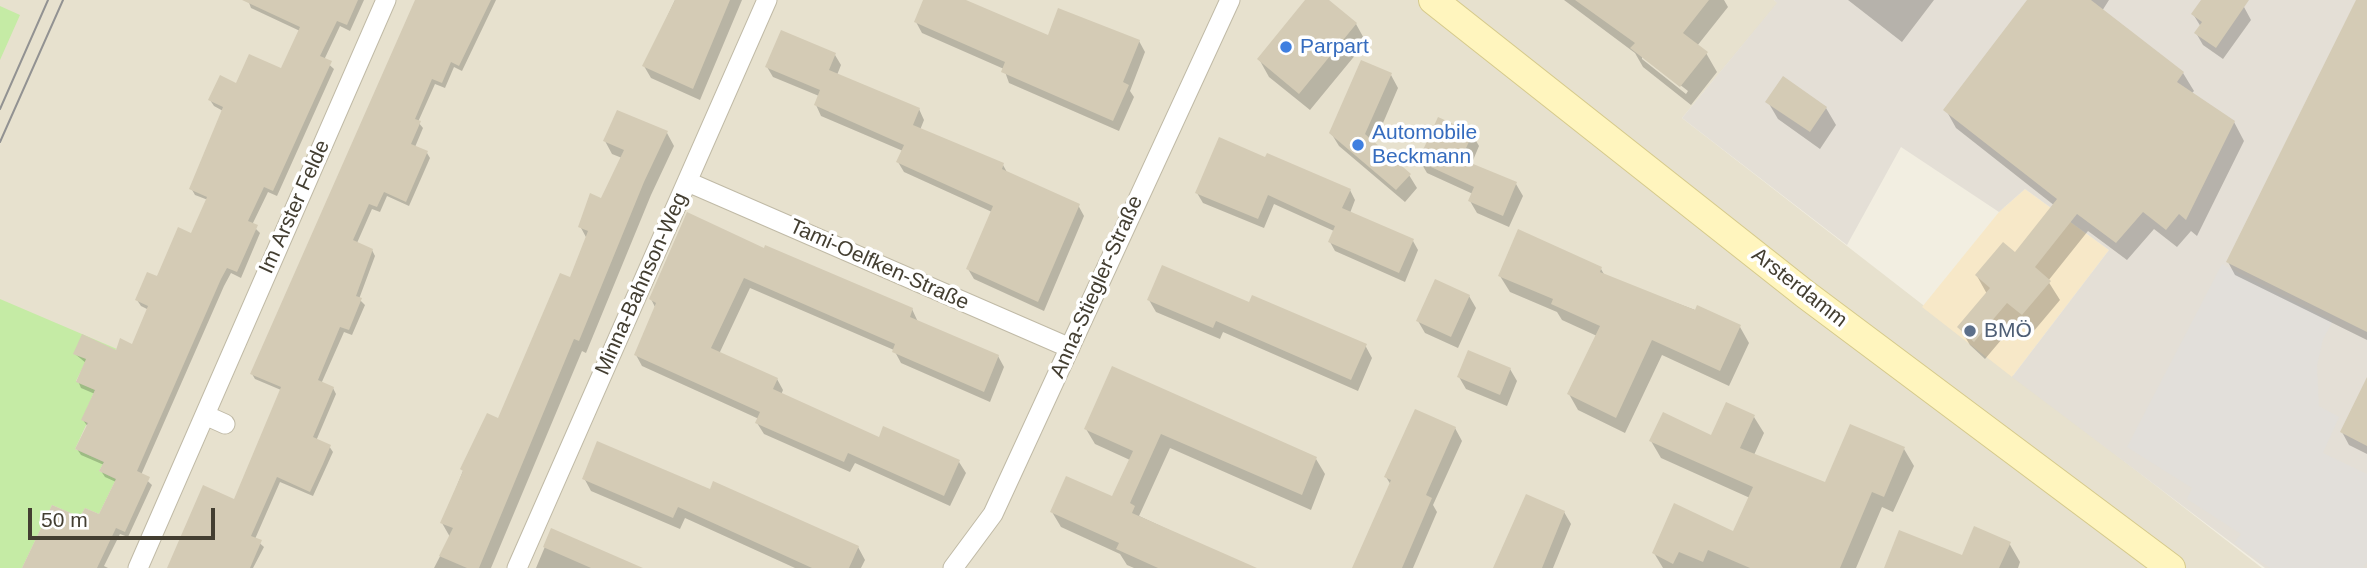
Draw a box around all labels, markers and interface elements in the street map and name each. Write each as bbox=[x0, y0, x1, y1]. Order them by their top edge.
place label: Parpart bbox=[1300, 34, 1369, 60]
marker: Parpart bbox=[1278, 39, 1294, 55]
place label: Automobile Beckmann bbox=[1372, 120, 1477, 170]
street label: Im Arster Felde bbox=[254, 136, 336, 278]
marker: Automobile Beckmann bbox=[1350, 137, 1366, 153]
street label: Minna-Bahnson-Weg bbox=[590, 189, 694, 379]
street label: Anna-Stiegler-Straße bbox=[1045, 192, 1149, 382]
street label: Tami-Oelfken-Straße bbox=[785, 214, 973, 316]
street label: Arsterdamm bbox=[1746, 243, 1852, 333]
place label: BMÖ bbox=[1984, 318, 2032, 344]
marker: BMÖ bbox=[1962, 323, 1978, 339]
scale bar bbox=[32, 494, 219, 538]
text: 50 m bbox=[41, 508, 88, 531]

